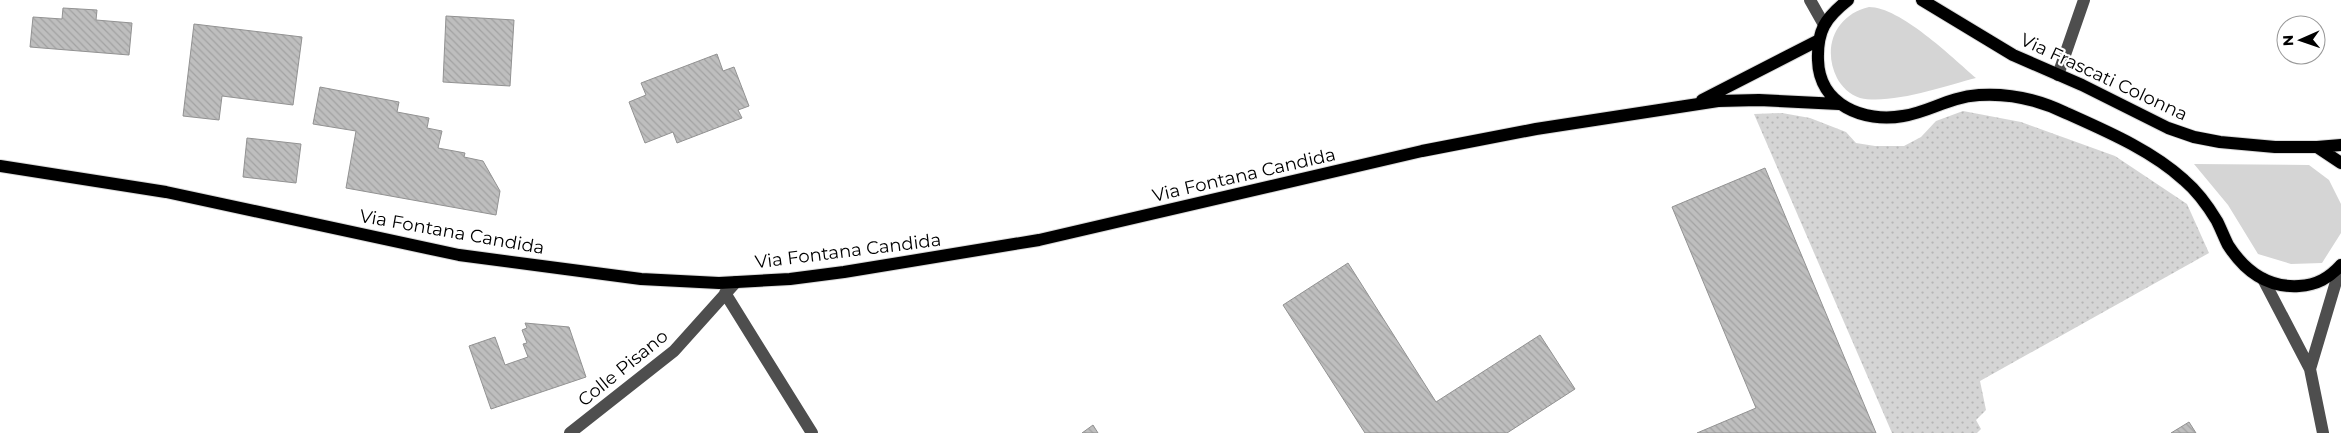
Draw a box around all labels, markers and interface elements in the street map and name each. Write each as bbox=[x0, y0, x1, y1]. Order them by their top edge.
north arrow bbox=[2276, 15, 2326, 65]
street label: Via Frascati Colonna bbox=[2017, 29, 2191, 125]
text: N bbox=[2279, 34, 2297, 46]
street label: Via Fontana Candida bbox=[1150, 143, 1338, 207]
street label: Via Fontana Candida bbox=[358, 205, 546, 259]
street label: Via Fontana Candida bbox=[754, 229, 942, 273]
street label: Colle Pisano bbox=[574, 325, 672, 411]

